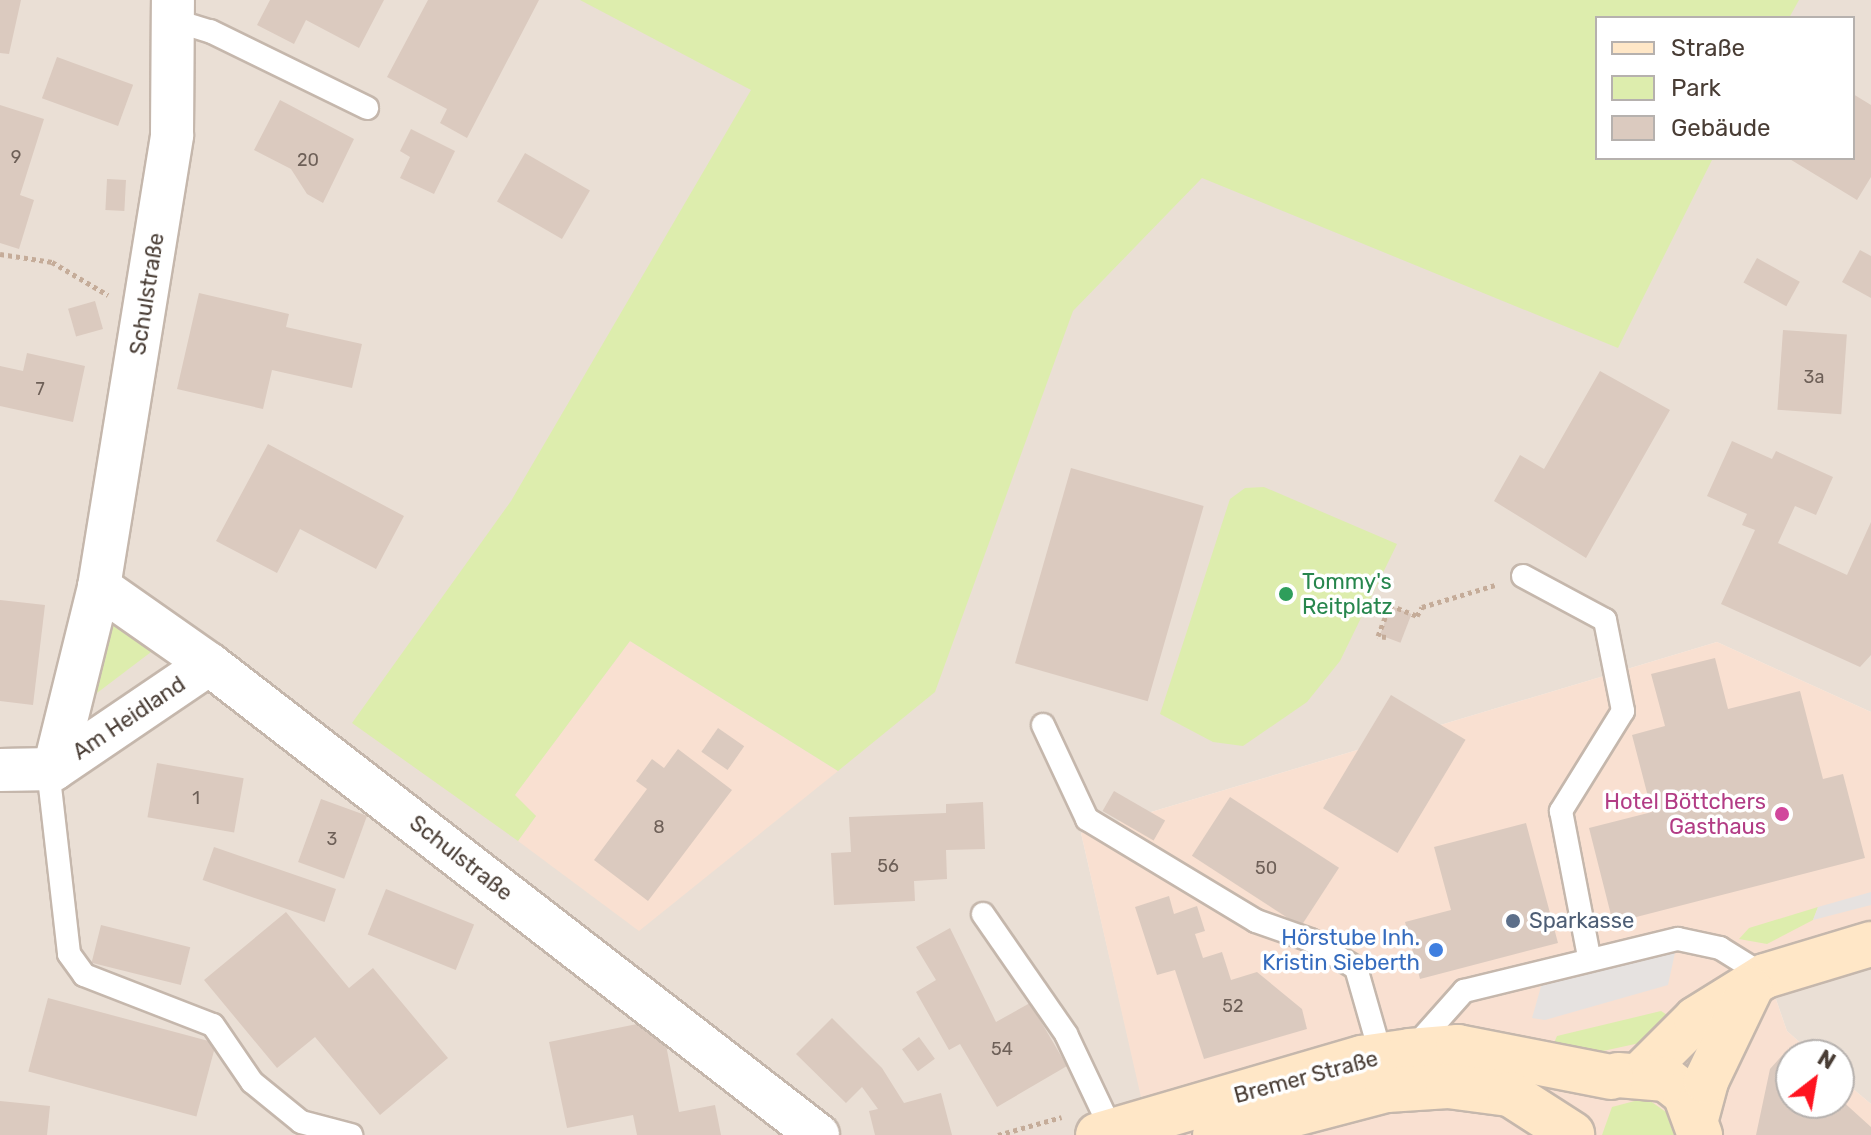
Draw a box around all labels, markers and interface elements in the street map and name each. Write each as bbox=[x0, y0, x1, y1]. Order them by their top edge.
legend bbox=[1595, 16, 1855, 160]
text: Straße bbox=[1671, 34, 1745, 62]
text: Park bbox=[1671, 74, 1721, 102]
text: Gebäude bbox=[1671, 114, 1770, 142]
house number: 9 bbox=[11, 146, 21, 168]
house number: 20 bbox=[297, 149, 319, 171]
street label: Schulstraße bbox=[124, 231, 170, 357]
house number: 3a bbox=[1804, 366, 1824, 388]
house number: 7 bbox=[35, 378, 45, 400]
place label: Tommy's Reitplatz bbox=[1302, 568, 1393, 620]
marker: Tommy's Reitplatz bbox=[1277, 585, 1295, 603]
street label: Am Heidland bbox=[68, 671, 190, 765]
house number: 1 bbox=[192, 787, 200, 809]
place label: Hotel Böttchers Gasthaus bbox=[1604, 788, 1766, 840]
marker: Hotel Böttchers Gasthaus bbox=[1773, 805, 1791, 823]
street label: Schulstraße bbox=[404, 810, 518, 906]
house number: 8 bbox=[653, 816, 665, 838]
house number: 3 bbox=[327, 828, 337, 850]
house number: 56 bbox=[877, 855, 899, 877]
house number: 50 bbox=[1255, 857, 1277, 879]
place label: Sparkasse bbox=[1529, 908, 1634, 934]
marker: Sparkasse bbox=[1504, 912, 1522, 930]
place label: Hörstube Inh. Kristin Sieberth bbox=[1262, 924, 1420, 976]
marker: Hörstube Inh. Kristin Sieberth bbox=[1427, 941, 1445, 959]
house number: 52 bbox=[1222, 995, 1244, 1017]
house number: 54 bbox=[991, 1038, 1013, 1060]
north arrow bbox=[1775, 1039, 1855, 1119]
text: N bbox=[1813, 1044, 1840, 1075]
street label: Bremer Straße bbox=[1231, 1045, 1381, 1109]

